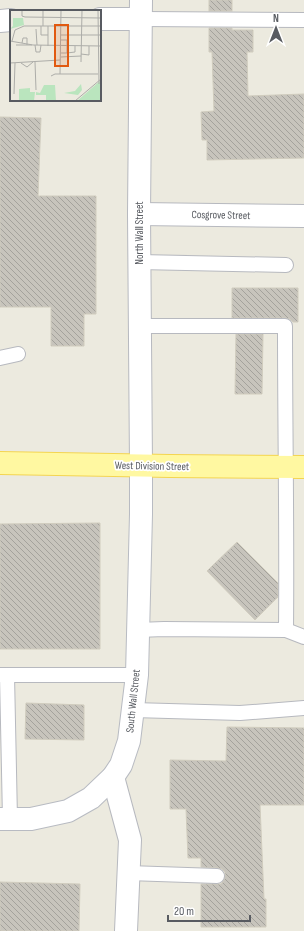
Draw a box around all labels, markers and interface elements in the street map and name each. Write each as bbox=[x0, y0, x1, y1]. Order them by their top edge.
north arrow bbox=[256, 8, 296, 48]
inset map bbox=[10, 10, 101, 101]
text: N bbox=[273, 12, 279, 25]
street label: North Wall Street bbox=[133, 201, 146, 265]
street label: Cosgrove Street bbox=[191, 208, 251, 222]
street label: West Division Street bbox=[115, 459, 190, 473]
street label: South Wall Street bbox=[123, 668, 143, 733]
scale bar bbox=[168, 897, 250, 923]
text: 20 m bbox=[174, 904, 194, 919]

